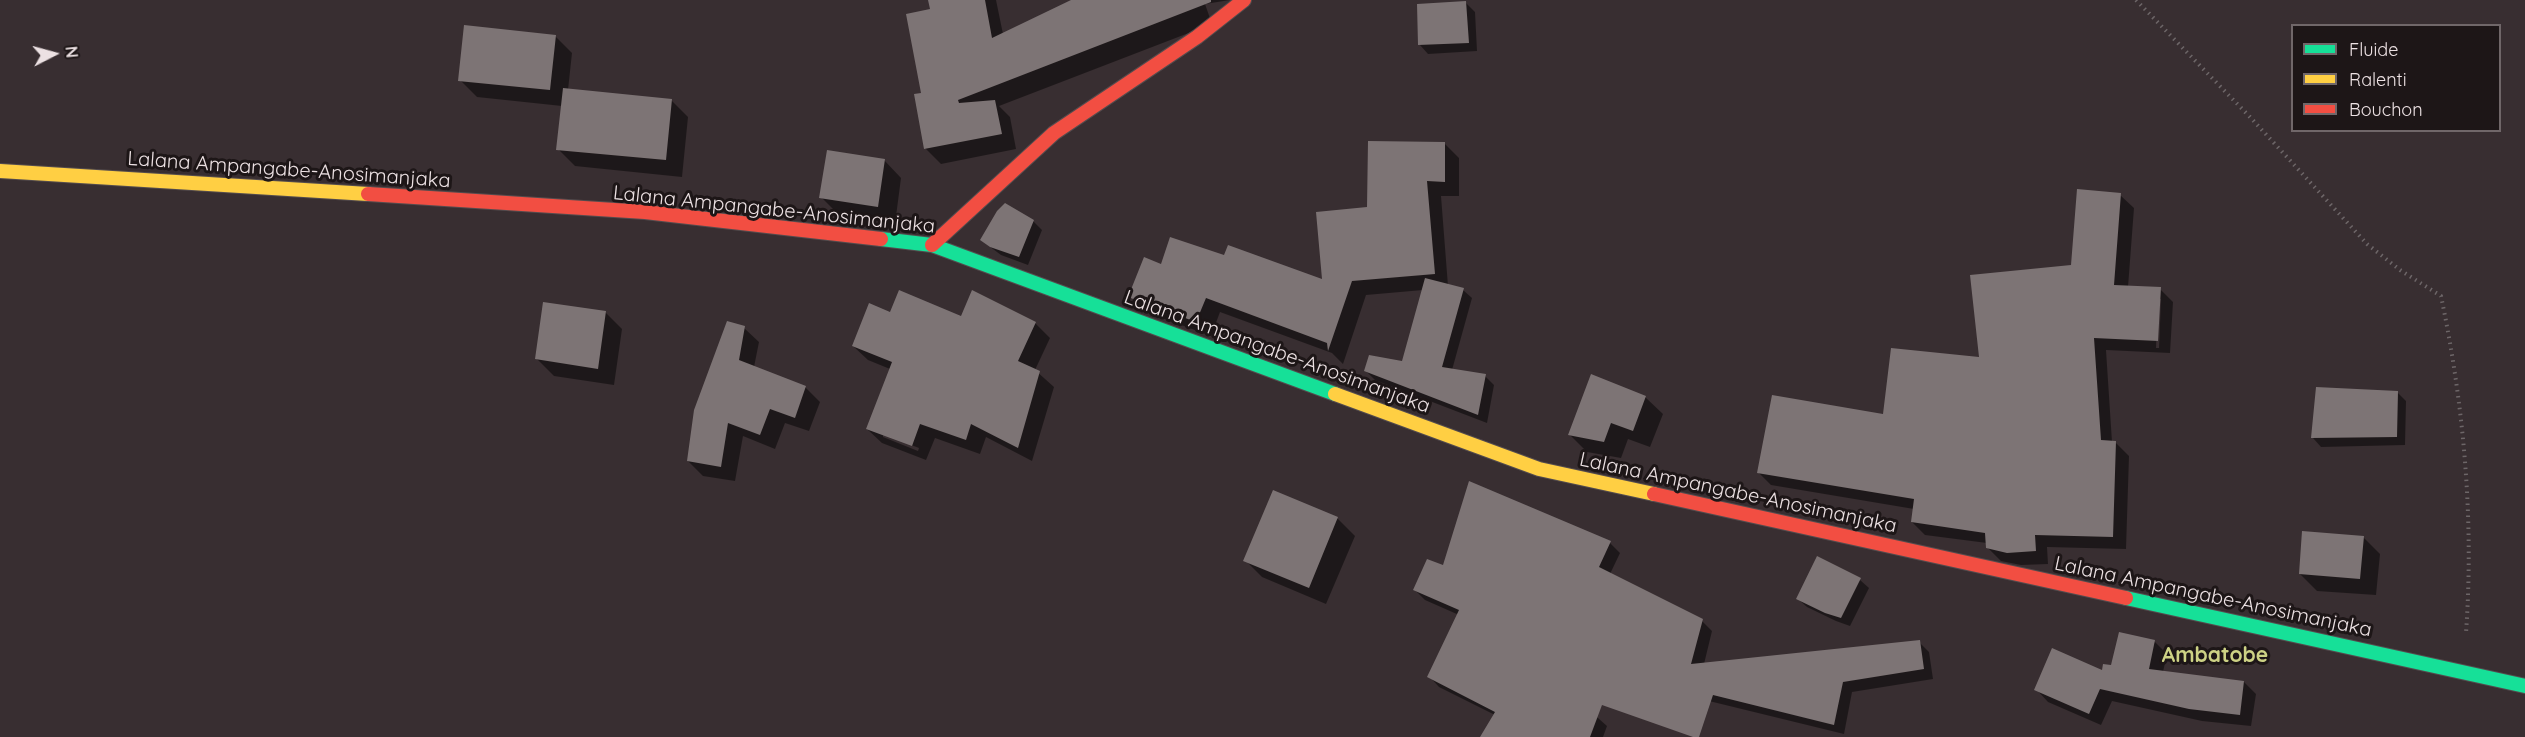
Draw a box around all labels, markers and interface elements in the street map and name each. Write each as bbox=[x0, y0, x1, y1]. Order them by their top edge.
north arrow bbox=[24, 24, 84, 84]
legend bbox=[2291, 24, 2501, 132]
text: Fluide bbox=[2349, 38, 2398, 61]
text: N bbox=[61, 45, 82, 59]
text: Ralenti bbox=[2349, 68, 2407, 91]
text: Bouchon bbox=[2349, 98, 2423, 121]
street label: Lalana Ampangabe-Anosimanjaka bbox=[127, 147, 451, 193]
street label: Lalana Ampangabe-Anosimanjaka bbox=[612, 181, 936, 239]
street label: Lalana Ampangabe-Anosimanjaka bbox=[1121, 285, 1433, 419]
street label: Lalana Ampangabe-Anosimanjaka bbox=[1577, 448, 1899, 538]
street label: Lalana Ampangabe-Anosimanjaka bbox=[2052, 552, 2374, 642]
district label: Ambatobe bbox=[2162, 643, 2268, 669]

